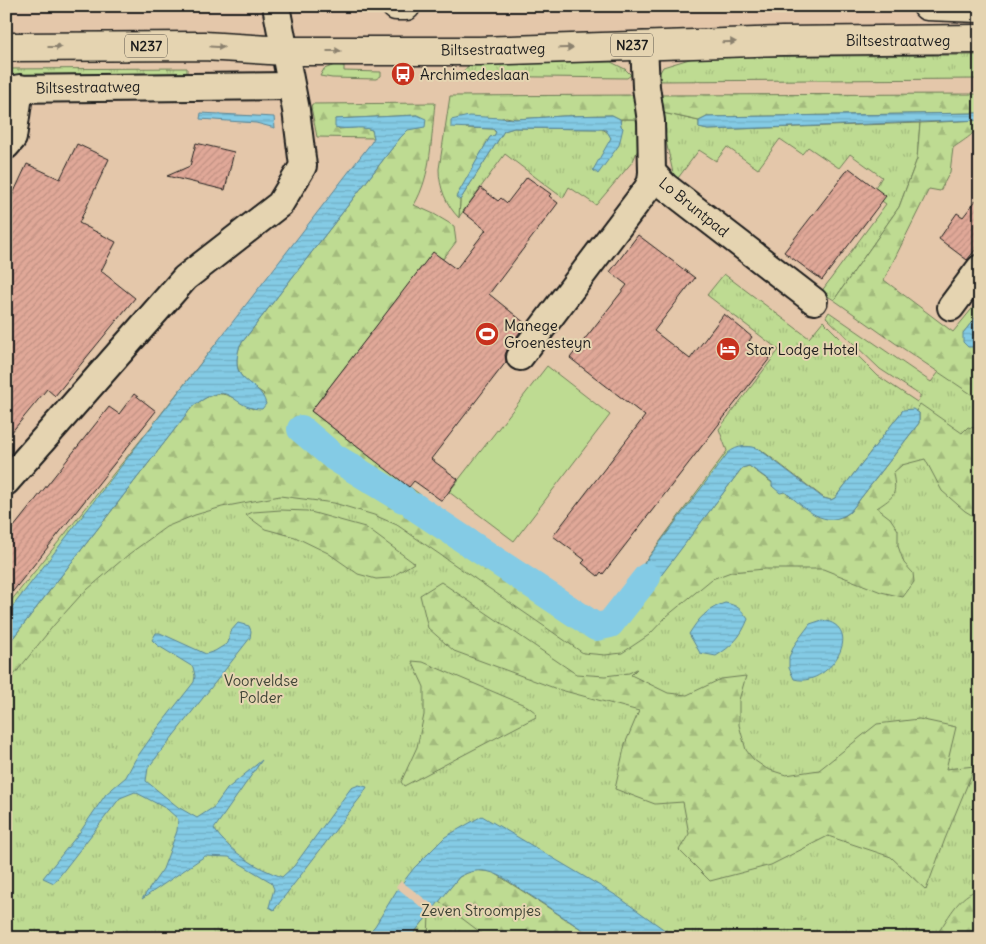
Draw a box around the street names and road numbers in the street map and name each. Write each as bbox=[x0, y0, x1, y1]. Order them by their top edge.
street label: Biltsestraatweg bbox=[846, 31, 950, 50]
road number: N237 bbox=[125, 34, 167, 58]
road number: N237 bbox=[611, 34, 653, 56]
street label: Biltsestraatweg bbox=[440, 39, 546, 59]
street label: Biltsestraatweg bbox=[35, 77, 141, 97]
street label: Lo Bruntpad bbox=[655, 173, 733, 241]

